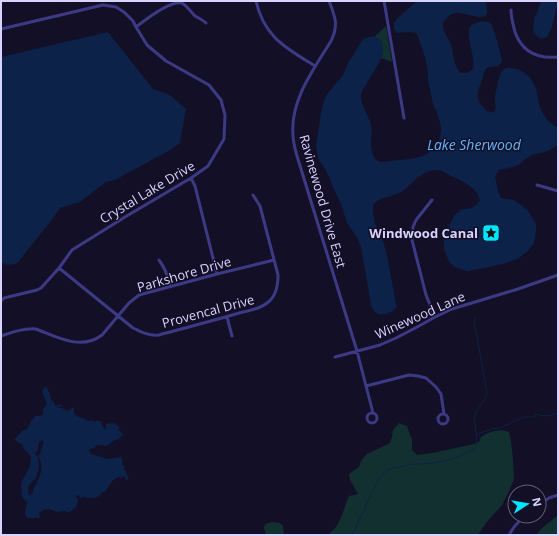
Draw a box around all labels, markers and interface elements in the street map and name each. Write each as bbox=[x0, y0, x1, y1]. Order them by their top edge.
street label: Ravinewood Drive East bbox=[295, 132, 351, 270]
water label: Lake Sherwood bbox=[427, 135, 522, 154]
street label: Crystal Lake Drive bbox=[96, 156, 198, 228]
place icon: Windwood Canal bbox=[481, 223, 501, 243]
place label: Windwood Canal bbox=[369, 224, 478, 242]
street label: Parkshore Drive bbox=[135, 252, 233, 296]
street label: Winewood Lane bbox=[372, 287, 468, 343]
street label: Provencal Drive bbox=[160, 290, 256, 332]
north arrow bbox=[507, 484, 547, 524]
text: N bbox=[529, 496, 546, 508]

